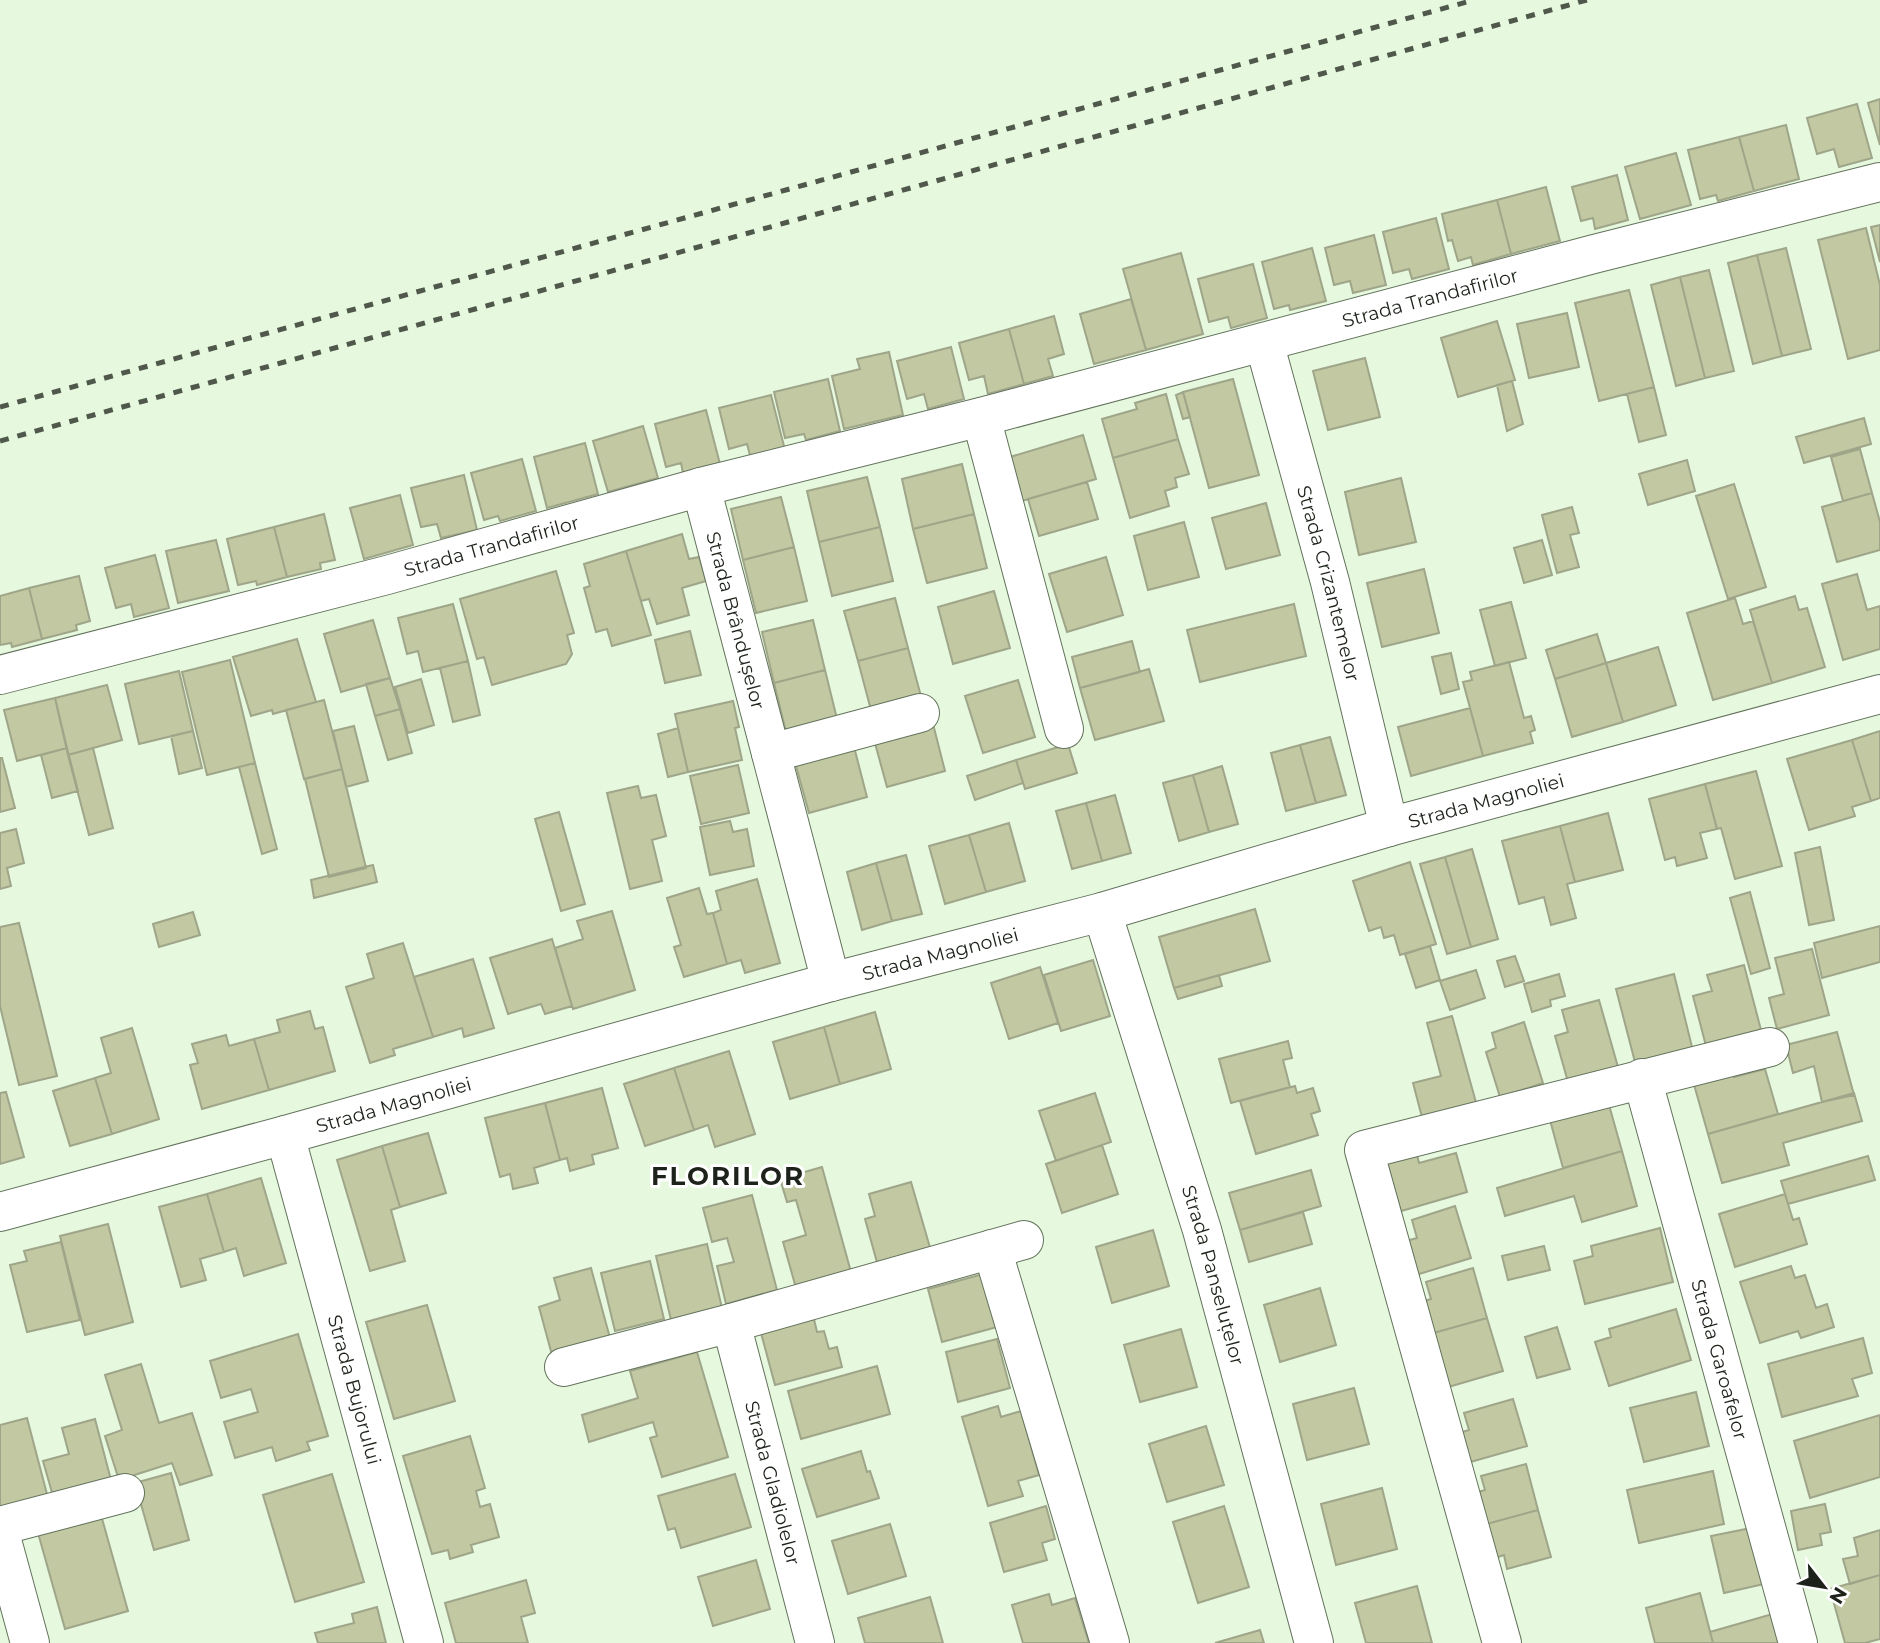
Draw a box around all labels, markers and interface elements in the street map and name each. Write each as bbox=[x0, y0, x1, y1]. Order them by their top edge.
street label: Strada Trandafirilor bbox=[1339, 263, 1520, 332]
street label: Strada Crizantemelor bbox=[1292, 483, 1365, 684]
street label: Strada Trandafirilor bbox=[401, 510, 582, 581]
street label: Strada Brândușelor bbox=[702, 529, 770, 712]
street label: Strada Magnoliei bbox=[1406, 769, 1567, 833]
street label: Strada Magnoliei bbox=[860, 923, 1021, 985]
street label: Strada Magnoliei bbox=[313, 1072, 474, 1137]
district label: FLORILOR bbox=[651, 1160, 805, 1192]
street label: Strada Panseluțelor bbox=[1177, 1182, 1250, 1368]
street label: Strada Garoafelor bbox=[1687, 1277, 1753, 1442]
street label: Strada Bujorului bbox=[323, 1312, 386, 1467]
street label: Strada Gladiolelor bbox=[740, 1398, 806, 1567]
north arrow bbox=[1789, 1552, 1859, 1622]
text: N bbox=[1824, 1583, 1852, 1608]

